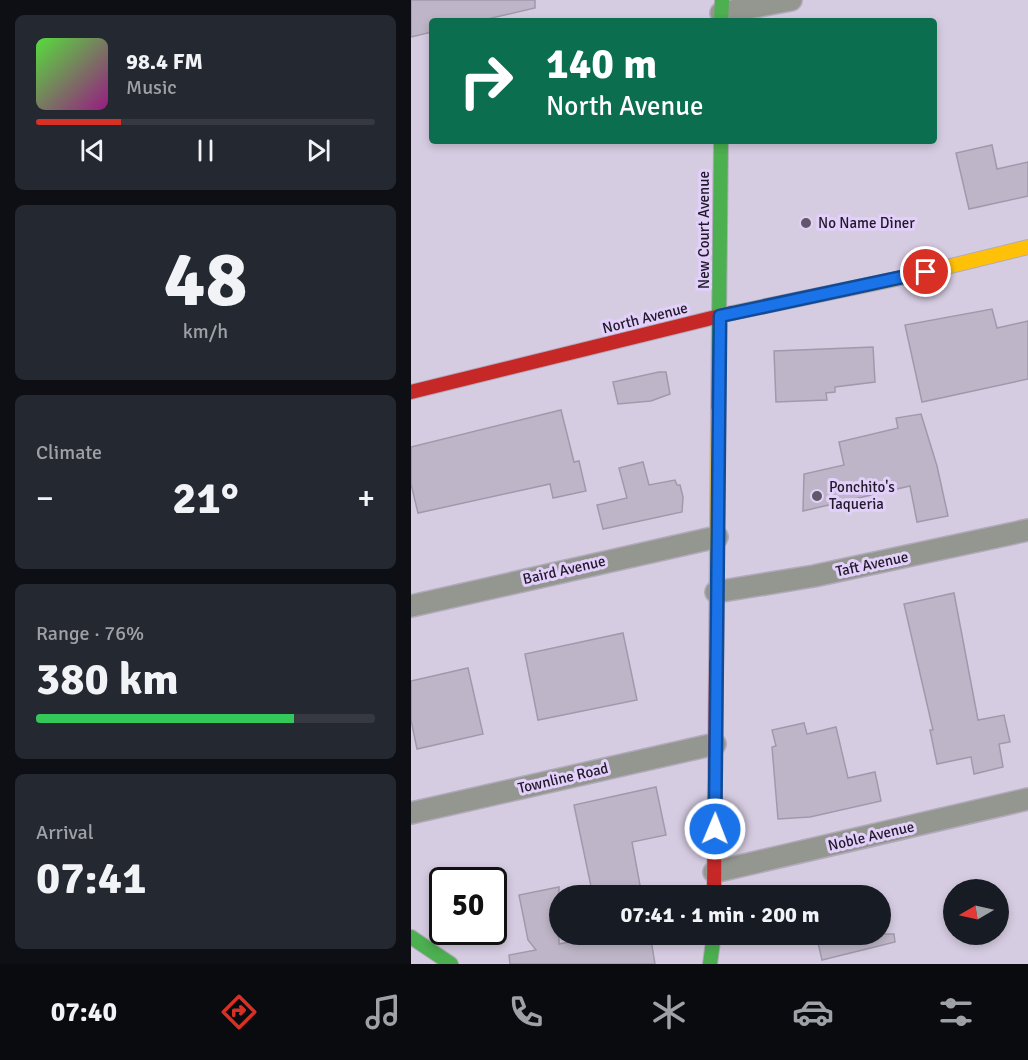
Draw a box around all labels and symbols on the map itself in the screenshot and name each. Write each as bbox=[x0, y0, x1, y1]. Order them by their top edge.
street label: New Court Avenue bbox=[695, 171, 713, 289]
place label: No Name Diner bbox=[818, 214, 915, 232]
marker: No Name Diner bbox=[799, 216, 813, 230]
pin bbox=[900, 246, 951, 297]
street label: North Avenue bbox=[600, 299, 690, 337]
place label: Ponchito's Taqueria bbox=[829, 478, 895, 513]
marker: Ponchito's Taqueria bbox=[810, 489, 824, 503]
street label: Taft Avenue bbox=[834, 548, 910, 580]
street label: Baird Avenue bbox=[521, 552, 607, 588]
street label: Townline Road bbox=[516, 759, 610, 797]
position arrow bbox=[683, 797, 747, 861]
street label: Noble Avenue bbox=[826, 817, 916, 855]
speed limit sign: 50 bbox=[429, 867, 507, 945]
north arrow bbox=[943, 879, 1009, 945]

